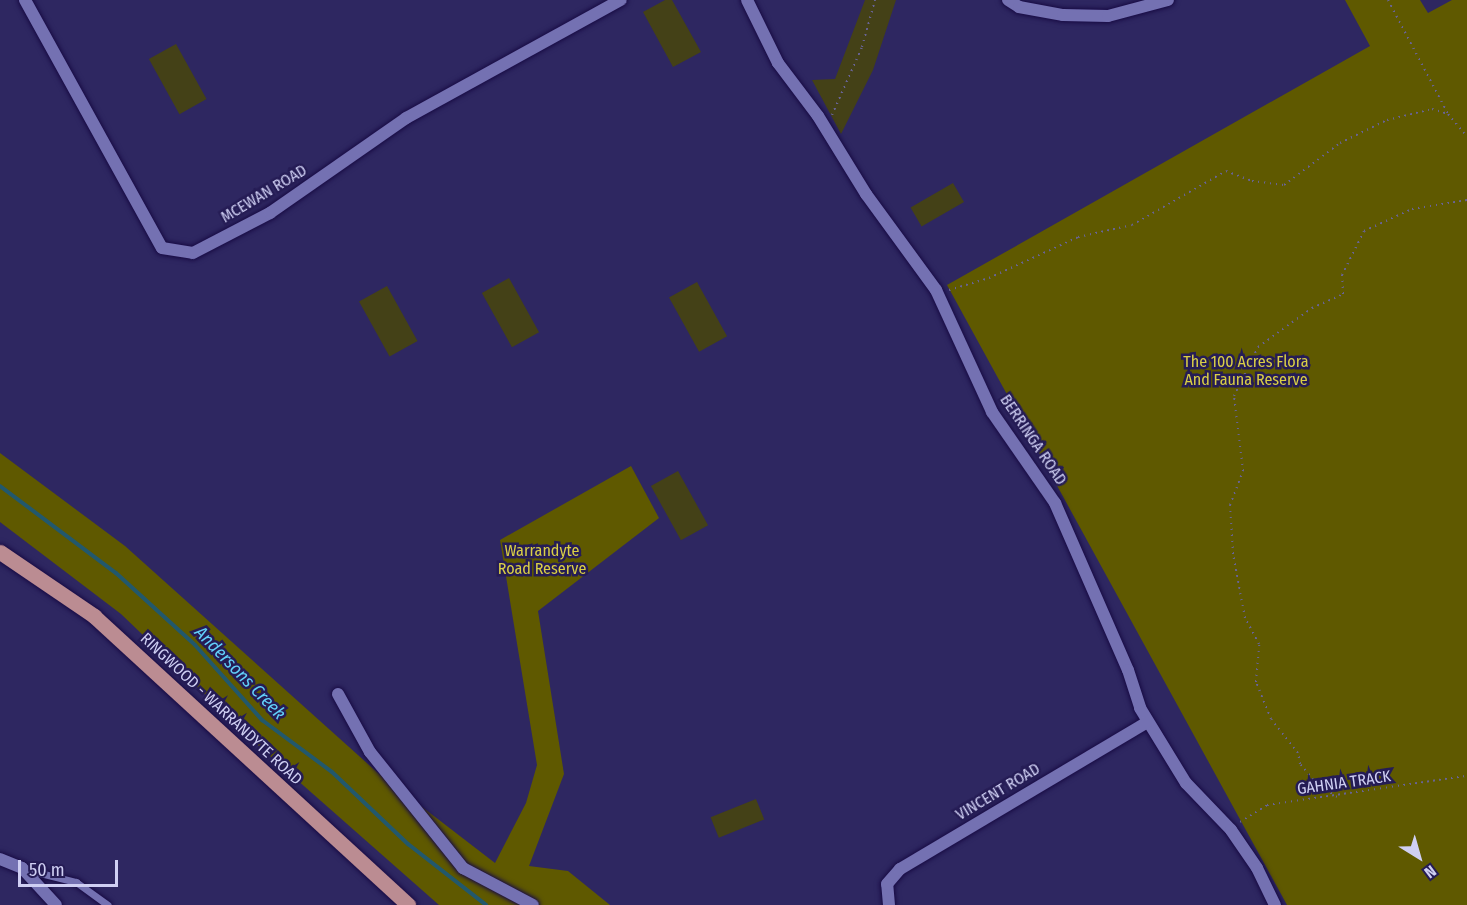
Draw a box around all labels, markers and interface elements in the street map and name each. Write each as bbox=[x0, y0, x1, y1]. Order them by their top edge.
street label: MCEWAN ROAD bbox=[218, 161, 310, 227]
park label: The 100 Acres Flora And Fauna Reserve bbox=[1183, 352, 1309, 390]
street label: BERRINGA ROAD bbox=[996, 391, 1070, 489]
park label: Warrandyte Road Reserve bbox=[498, 541, 586, 579]
water label: Andersons Creek bbox=[190, 622, 290, 724]
street label: RINGWOOD - WARRANDYTE ROAD bbox=[136, 629, 306, 789]
street label: VINCENT ROAD bbox=[952, 759, 1044, 825]
street label: GAHNIA TRACK bbox=[1296, 767, 1392, 799]
north arrow bbox=[1389, 827, 1449, 887]
scale bar bbox=[21, 848, 122, 886]
text: 50 m bbox=[29, 859, 65, 881]
text: N bbox=[1421, 861, 1440, 882]

